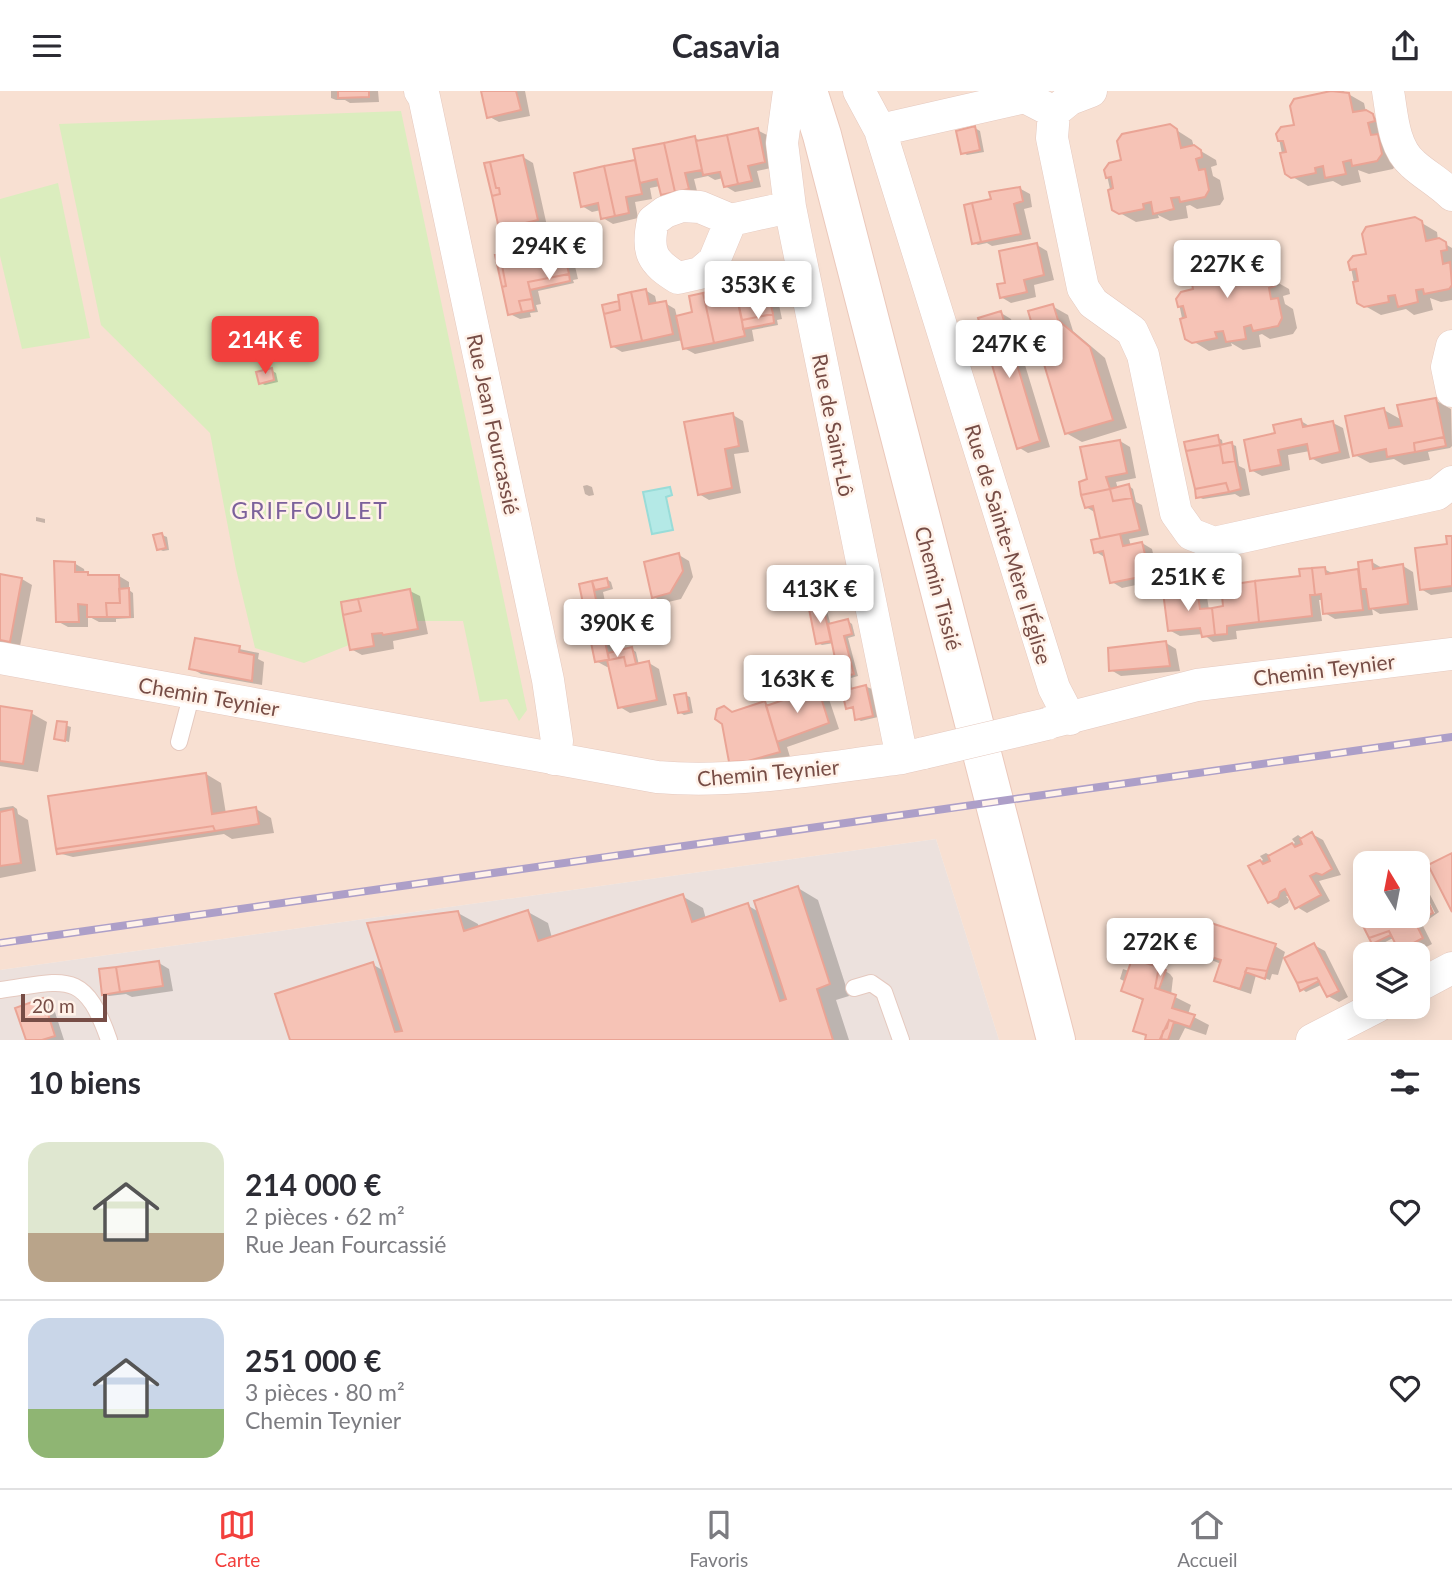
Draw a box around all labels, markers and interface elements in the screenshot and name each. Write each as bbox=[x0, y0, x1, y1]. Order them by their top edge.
text: Casavia bbox=[672, 26, 780, 65]
icon: menu bbox=[28, 27, 66, 65]
icon: share bbox=[1386, 27, 1424, 65]
pin: 294K € bbox=[492, 223, 606, 282]
text: 294K € bbox=[512, 231, 586, 259]
pin: 227K € bbox=[1170, 241, 1284, 300]
text: 227K € bbox=[1190, 249, 1264, 277]
pin: 353K € bbox=[701, 261, 815, 321]
text: 353K € bbox=[721, 270, 795, 298]
pin: 214K € bbox=[208, 317, 322, 376]
pin: 247K € bbox=[952, 321, 1066, 380]
text: 214K € bbox=[228, 325, 302, 353]
text: 247K € bbox=[972, 329, 1046, 357]
street label: Rue Jean Fourcassié bbox=[463, 331, 525, 517]
street label: Rue de Saint-Lô bbox=[808, 352, 860, 498]
street label: Rue de Sainte-Mère l'Église bbox=[961, 421, 1057, 667]
district label: GRIFFOULET bbox=[231, 496, 389, 524]
street label: Chemin Tissié bbox=[910, 523, 968, 653]
pin: 251K € bbox=[1131, 553, 1245, 613]
text: 251K € bbox=[1151, 562, 1225, 590]
pin: 413K € bbox=[763, 566, 877, 625]
text: 413K € bbox=[783, 574, 857, 602]
pin: 390K € bbox=[560, 599, 674, 659]
text: 390K € bbox=[580, 608, 654, 636]
street label: Chemin Teynier bbox=[1252, 648, 1397, 690]
pin: 163K € bbox=[740, 655, 854, 715]
text: 163K € bbox=[760, 664, 834, 692]
street label: Chemin Teynier bbox=[137, 671, 282, 721]
street label: Chemin Teynier bbox=[696, 753, 840, 791]
north arrow bbox=[1353, 851, 1430, 927]
map controls bbox=[1353, 851, 1430, 1019]
pin: 272K € bbox=[1103, 919, 1217, 978]
text: 272K € bbox=[1123, 927, 1197, 955]
button: layers bbox=[1353, 942, 1430, 1019]
scale bar bbox=[21, 991, 107, 1023]
text: 20 m bbox=[32, 994, 75, 1017]
icon: filters bbox=[1386, 1063, 1424, 1101]
text: 10 biens bbox=[28, 1064, 141, 1100]
text: 214 000 € bbox=[245, 1166, 381, 1202]
icon: home bbox=[84, 1170, 168, 1254]
icon: heart bbox=[1386, 1193, 1424, 1231]
text: 2 pièces · 62 m² bbox=[245, 1202, 405, 1230]
text: Rue Jean Fourcassié bbox=[245, 1230, 447, 1258]
text: 251 000 € bbox=[245, 1342, 381, 1378]
icon: home bbox=[84, 1346, 168, 1430]
icon: heart bbox=[1386, 1369, 1424, 1407]
text: 3 pièces · 80 m² bbox=[245, 1378, 405, 1406]
text: Chemin Teynier bbox=[245, 1406, 401, 1434]
tab: Carte bbox=[215, 1506, 260, 1571]
tab: Favoris bbox=[689, 1506, 748, 1571]
tab: Accueil bbox=[1177, 1506, 1237, 1571]

